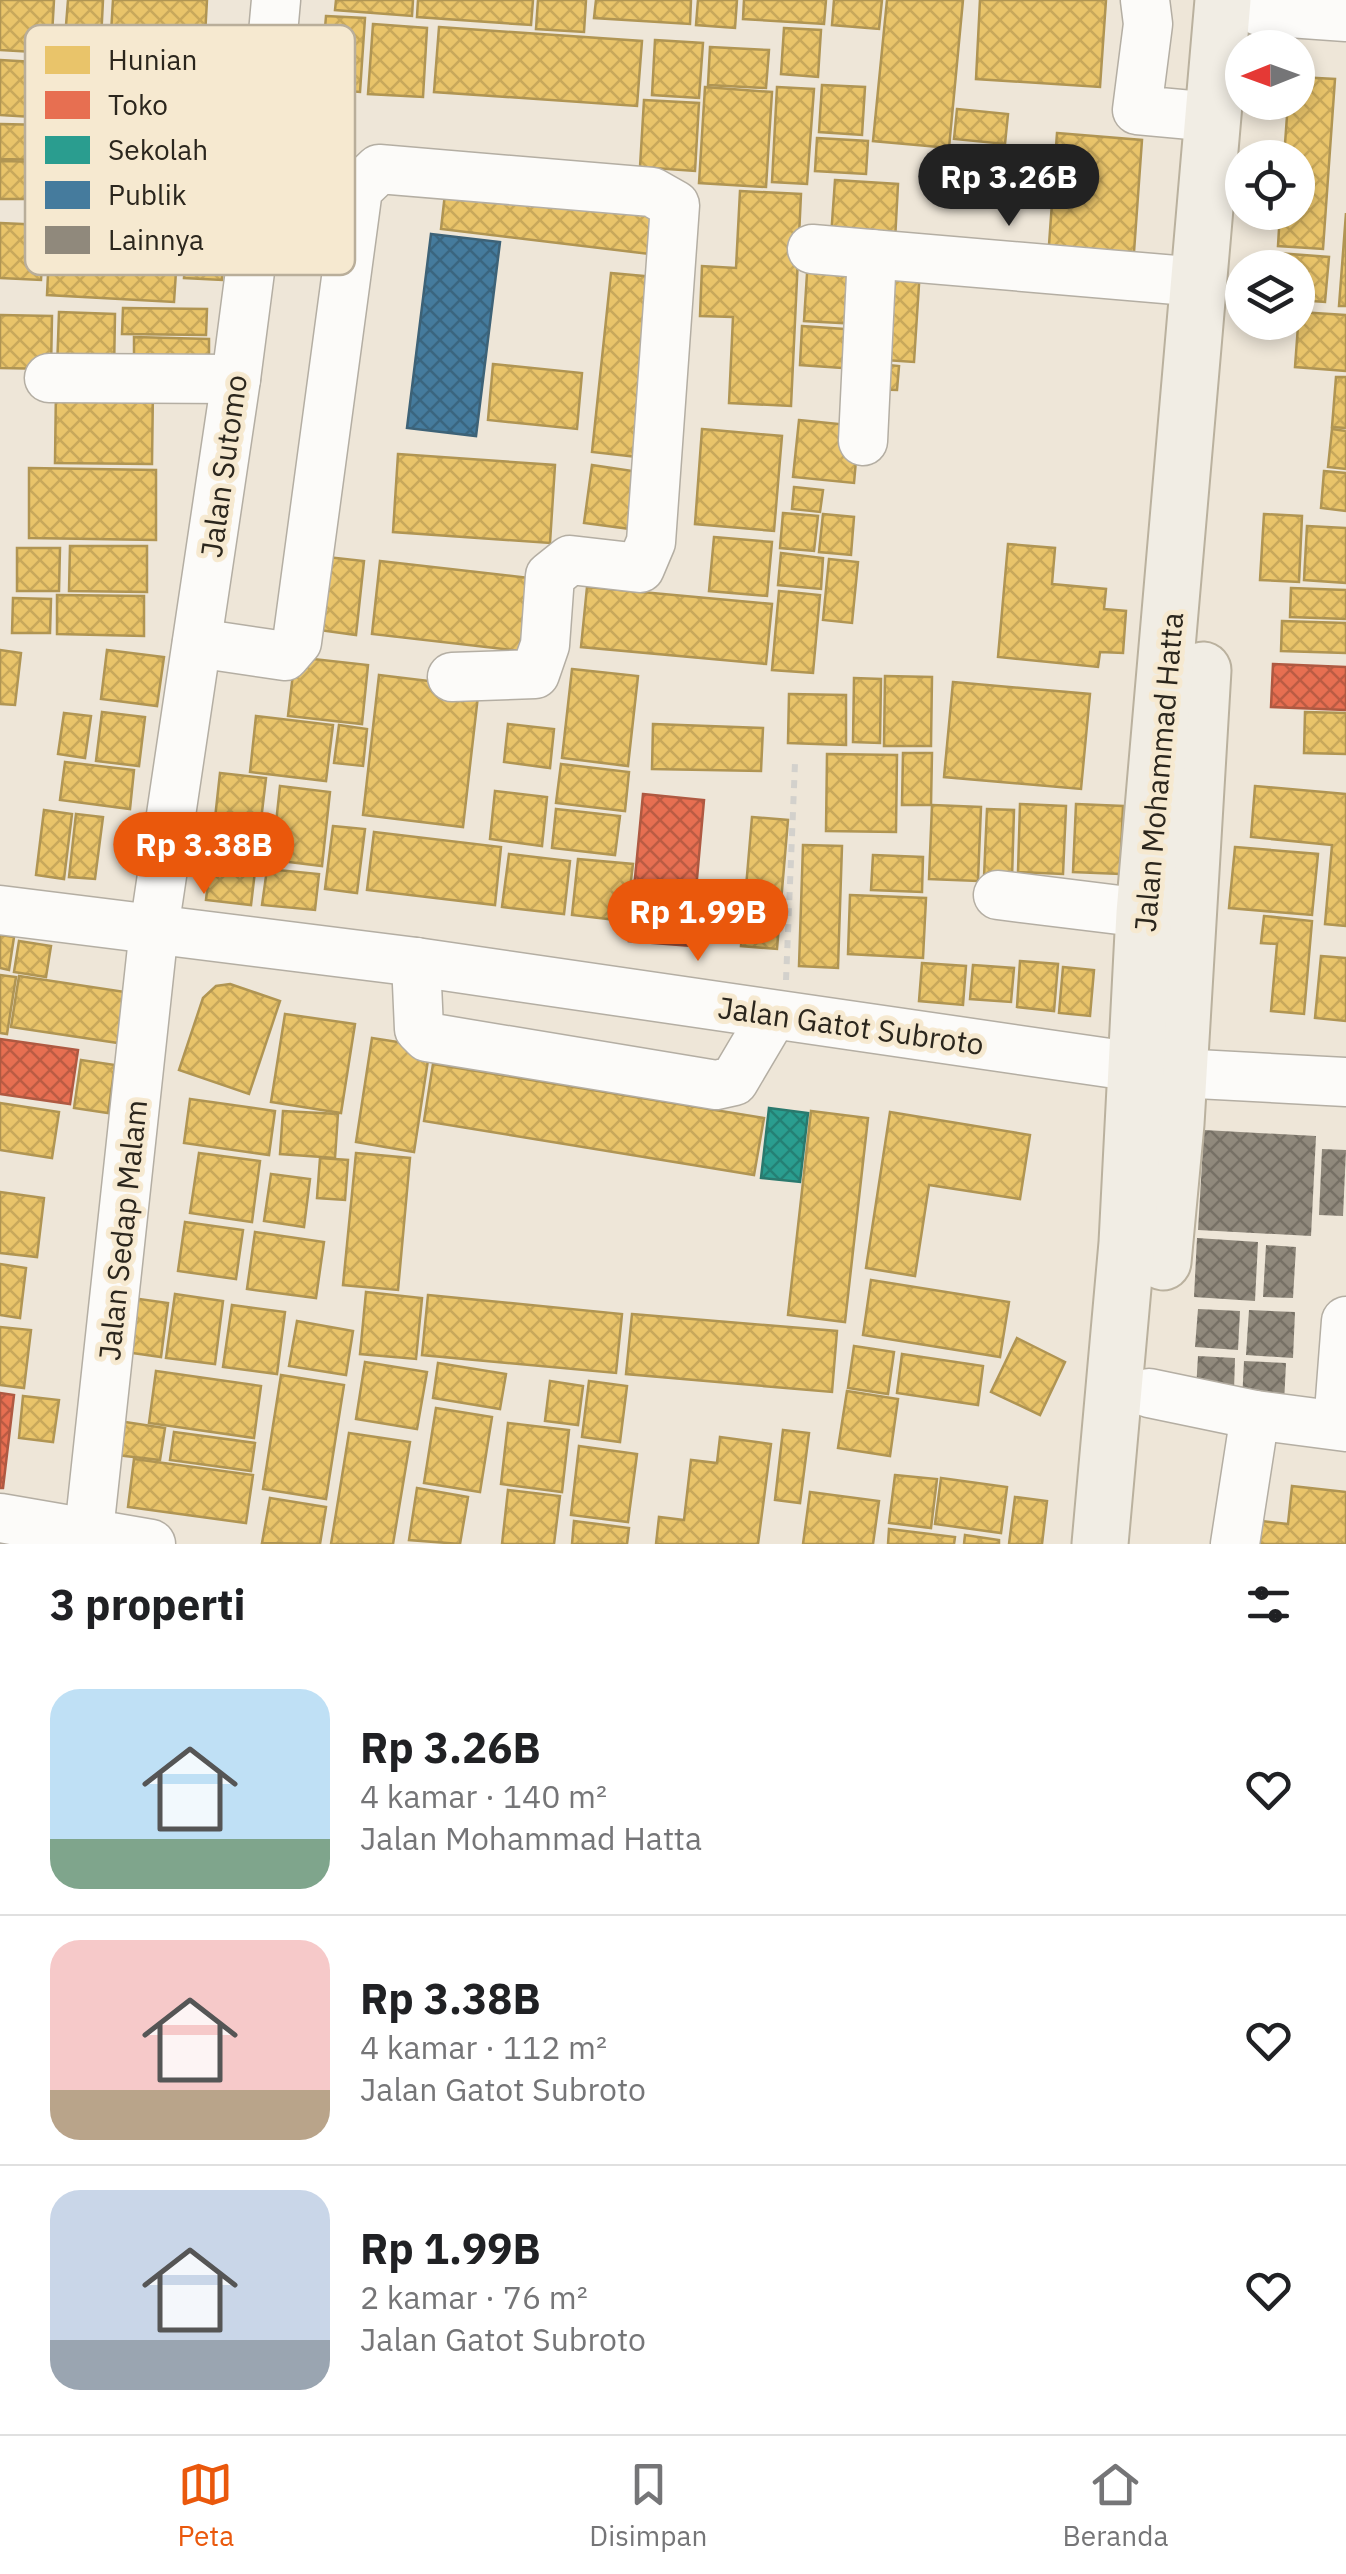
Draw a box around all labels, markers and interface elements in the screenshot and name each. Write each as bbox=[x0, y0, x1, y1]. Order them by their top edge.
legend bbox=[25, 25, 355, 275]
north arrow bbox=[1225, 30, 1315, 120]
map controls bbox=[1225, 30, 1315, 340]
text: Hunian bbox=[108, 41, 197, 78]
text: Toko bbox=[108, 86, 168, 123]
text: Sekolah bbox=[108, 131, 208, 168]
button: locate bbox=[1225, 140, 1315, 230]
pin: Rp 3.26B bbox=[906, 144, 1112, 229]
text: Rp 3.26B bbox=[940, 155, 1078, 197]
text: Publik bbox=[108, 176, 187, 213]
text: Lainnya bbox=[108, 221, 204, 258]
button: layers bbox=[1225, 250, 1315, 340]
street label: Jalan Sutomo bbox=[191, 372, 255, 560]
street label: Jalan Mohammad Hatta bbox=[1125, 611, 1191, 933]
pin: Rp 3.38B bbox=[101, 812, 307, 897]
text: Rp 3.38B bbox=[135, 823, 273, 865]
pin: Rp 1.99B bbox=[595, 879, 801, 964]
text: Rp 1.99B bbox=[629, 890, 767, 932]
street label: Jalan Gatot Subroto bbox=[716, 987, 986, 1063]
street label: Jalan Sedap Malam bbox=[89, 1098, 155, 1362]
text: 3 properti bbox=[50, 1577, 245, 1632]
icon: filters bbox=[1241, 1577, 1296, 1632]
text: Rp 3.26B bbox=[360, 1720, 540, 1775]
icon: home bbox=[130, 1729, 250, 1849]
icon: heart bbox=[1241, 1762, 1296, 1817]
text: 4 kamar · 140 m² bbox=[360, 1775, 607, 1817]
text: Jalan Mohammad Hatta bbox=[360, 1817, 702, 1859]
text: Rp 3.38B bbox=[360, 1971, 540, 2026]
icon: home bbox=[130, 1980, 250, 2100]
icon: heart bbox=[1241, 2013, 1296, 2068]
text: 4 kamar · 112 m² bbox=[360, 2026, 607, 2068]
text: Jalan Gatot Subroto bbox=[360, 2068, 646, 2110]
text: Rp 1.99B bbox=[360, 2221, 540, 2276]
icon: home bbox=[130, 2230, 250, 2350]
icon: heart bbox=[1241, 2263, 1296, 2318]
text: 2 kamar · 76 m² bbox=[360, 2276, 588, 2318]
text: Jalan Gatot Subroto bbox=[360, 2318, 646, 2360]
tab: Peta bbox=[178, 2457, 234, 2554]
tab: Disimpan bbox=[589, 2457, 707, 2554]
tab: Beranda bbox=[1063, 2457, 1168, 2554]

